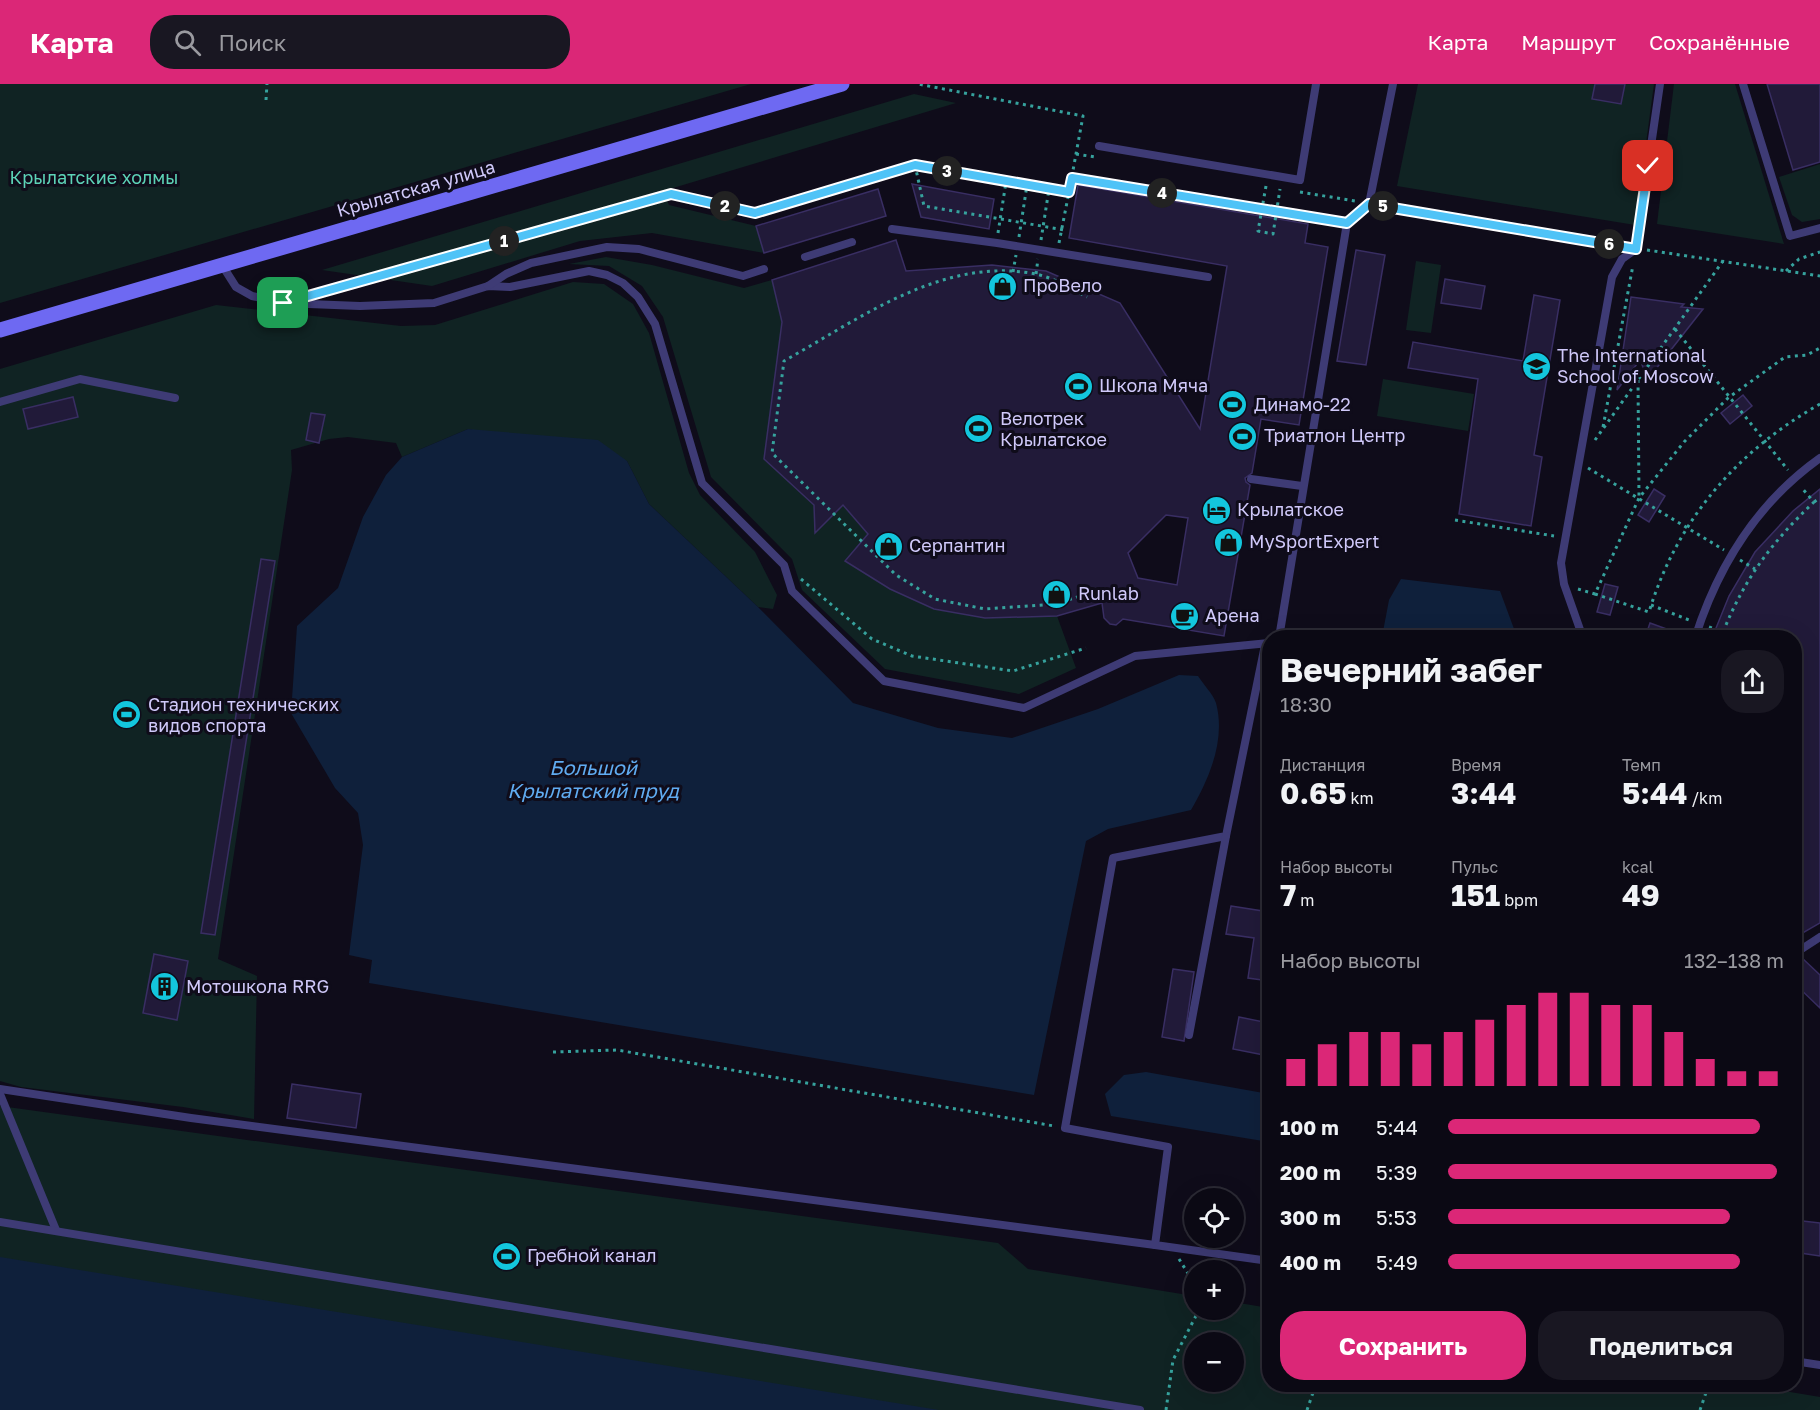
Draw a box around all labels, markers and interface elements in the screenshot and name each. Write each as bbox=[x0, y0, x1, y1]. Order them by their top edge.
search box bbox=[150, 15, 570, 69]
text: Карта bbox=[30, 26, 114, 59]
icon: search bbox=[171, 26, 204, 59]
text: Поиск bbox=[219, 29, 286, 56]
text: Карта bbox=[1427, 29, 1488, 55]
text: Маршрут bbox=[1521, 29, 1616, 55]
text: Сохранённые bbox=[1649, 29, 1790, 55]
pin bbox=[1622, 140, 1673, 191]
icon: check bbox=[1631, 149, 1664, 182]
street label: Крылатская улица bbox=[334, 155, 497, 221]
pin: 3 bbox=[932, 156, 962, 186]
text: 3 bbox=[942, 161, 952, 181]
park label: Крылатские холмы bbox=[10, 166, 178, 188]
pin: 4 bbox=[1147, 178, 1177, 208]
text: 4 bbox=[1157, 183, 1167, 203]
pin: 2 bbox=[710, 191, 740, 221]
pin: 5 bbox=[1368, 191, 1398, 221]
text: 2 bbox=[720, 196, 730, 216]
text: 5 bbox=[1378, 196, 1388, 216]
pin: 1 bbox=[489, 226, 519, 256]
pin: 6 bbox=[1594, 229, 1624, 259]
text: 1 bbox=[500, 231, 508, 251]
text: 6 bbox=[1604, 234, 1614, 254]
shop icon: ПроВело bbox=[986, 270, 1018, 302]
place label: ПроВело bbox=[1023, 274, 1102, 296]
pin bbox=[257, 277, 308, 328]
icon: arrive bbox=[266, 286, 299, 319]
place label: The International School of Moscow bbox=[1557, 344, 1714, 387]
school or university icon: The International School of Moscow bbox=[1520, 350, 1552, 382]
sports icon: Школа Мяча bbox=[1062, 370, 1094, 402]
place label: Школа Мяча bbox=[1099, 374, 1208, 396]
sports icon: Динамо-22 bbox=[1217, 389, 1249, 421]
place label: Динамо-22 bbox=[1254, 393, 1351, 415]
place label: Велотрек Крылатское bbox=[1000, 407, 1107, 450]
sports icon: Велотрек Крылатское bbox=[963, 413, 995, 445]
sports icon: Триатлон Центр bbox=[1227, 420, 1259, 452]
place label: Триатлон Центр bbox=[1264, 424, 1405, 446]
hotel icon: Крылатское bbox=[1200, 494, 1232, 526]
place label: Крылатское bbox=[1237, 498, 1344, 520]
shop icon: MySportExpert bbox=[1212, 526, 1244, 558]
shop icon: Серпантин bbox=[872, 530, 904, 562]
place label: MySportExpert bbox=[1249, 530, 1380, 552]
place label: Серпантин bbox=[909, 534, 1005, 556]
shop icon: Runlab bbox=[1041, 578, 1073, 610]
place label: Runlab bbox=[1078, 582, 1139, 604]
cafe icon: Арена bbox=[1168, 600, 1200, 632]
place label: Арена bbox=[1205, 604, 1260, 626]
text: Вечерний забег bbox=[1280, 650, 1542, 689]
button: share bbox=[1721, 650, 1784, 713]
text: 18:30 bbox=[1280, 692, 1332, 716]
place label: Стадион технических видов спорта bbox=[148, 693, 339, 736]
sports icon: Стадион технических видов спорта bbox=[111, 699, 143, 731]
water label: Большой Крылатский пруд bbox=[507, 755, 680, 803]
text: Дистанция bbox=[1280, 755, 1365, 775]
text: Время bbox=[1451, 755, 1501, 775]
text: Темп bbox=[1622, 755, 1661, 775]
text: 0.65 bbox=[1280, 775, 1346, 811]
text: 3:44 bbox=[1451, 775, 1516, 811]
text: 5:44 bbox=[1622, 775, 1687, 811]
text: km bbox=[1346, 788, 1374, 808]
text: /km bbox=[1687, 788, 1722, 808]
text: Набор высоты bbox=[1280, 857, 1393, 877]
text: Пульс bbox=[1451, 857, 1498, 877]
text: kcal bbox=[1622, 857, 1654, 877]
text: 7 bbox=[1280, 877, 1296, 913]
text: 151 bbox=[1451, 877, 1500, 913]
text: 49 bbox=[1622, 877, 1660, 913]
text: m bbox=[1296, 890, 1315, 910]
text: bpm bbox=[1500, 890, 1538, 910]
text: Набор высоты bbox=[1280, 948, 1421, 972]
text: 132–138 m bbox=[1684, 948, 1784, 972]
building icon: Мотошкола RRG bbox=[149, 971, 181, 1003]
place label: Мотошкола RRG bbox=[186, 975, 329, 997]
text: 100 m bbox=[1280, 1115, 1339, 1139]
text: 5:44 bbox=[1376, 1115, 1418, 1139]
text: 200 m bbox=[1280, 1160, 1341, 1184]
text: 5:39 bbox=[1376, 1160, 1417, 1184]
map controls bbox=[1184, 1188, 1244, 1392]
button: locate bbox=[1184, 1188, 1244, 1248]
text: 300 m bbox=[1280, 1205, 1341, 1229]
text: 5:53 bbox=[1376, 1205, 1417, 1229]
sports icon: Гребной канал bbox=[490, 1240, 522, 1272]
place label: Гребной канал bbox=[527, 1244, 657, 1266]
text: 400 m bbox=[1280, 1250, 1341, 1274]
text: 5:49 bbox=[1376, 1250, 1418, 1274]
button: + bbox=[1184, 1260, 1244, 1320]
button: Сохранить bbox=[1280, 1311, 1526, 1380]
button: Поделиться bbox=[1538, 1311, 1784, 1380]
button: − bbox=[1184, 1332, 1244, 1392]

